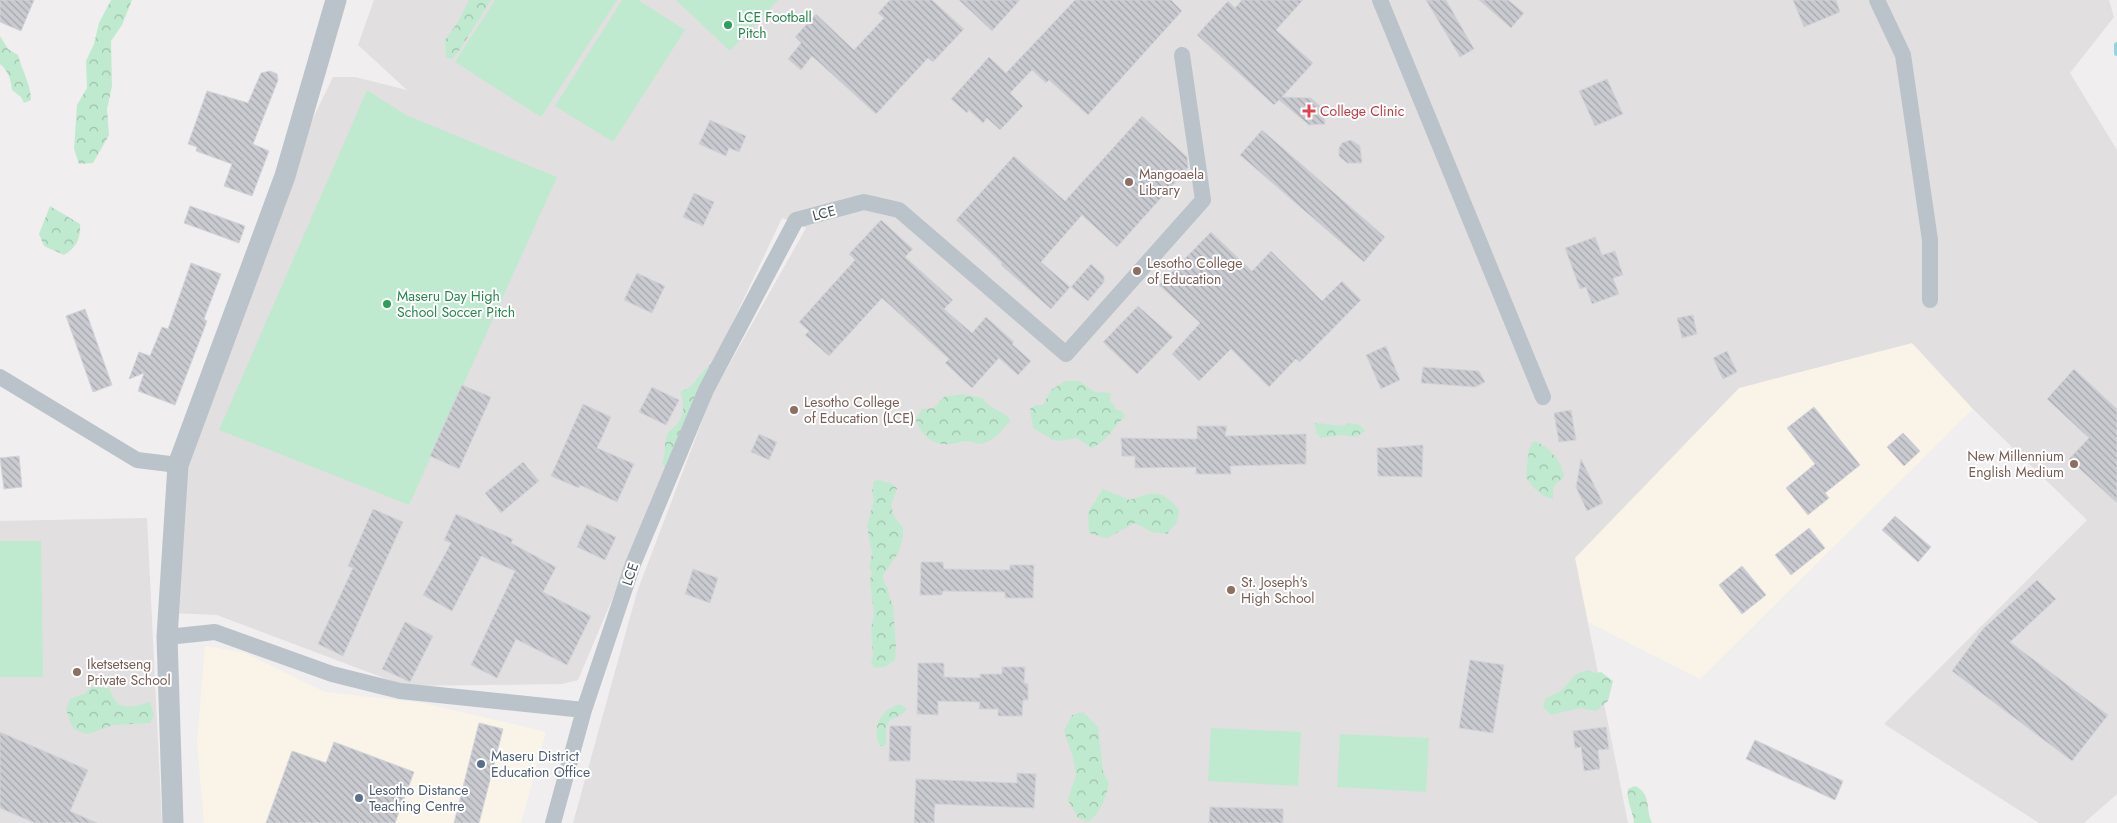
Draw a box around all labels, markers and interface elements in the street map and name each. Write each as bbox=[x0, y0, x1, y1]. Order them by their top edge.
place label: LCE Football Pitch bbox=[738, 7, 812, 43]
marker: LCE Football Pitch bbox=[722, 19, 734, 31]
place label: College Clinic bbox=[1320, 101, 1404, 121]
marker: College Clinic bbox=[1302, 104, 1316, 118]
place label: Mangoaela Library bbox=[1139, 164, 1204, 200]
marker: Mangoaela Library bbox=[1123, 176, 1135, 188]
street label: LCE bbox=[810, 200, 838, 226]
place label: Lesotho College of Education bbox=[1147, 253, 1242, 289]
marker: Lesotho College of Education bbox=[1131, 265, 1143, 277]
place label: Maseru Day High School Soccer Pitch bbox=[397, 286, 515, 322]
marker: Maseru Day High School Soccer Pitch bbox=[381, 298, 393, 310]
place label: Lesotho College of Education (LCE) bbox=[804, 392, 914, 428]
marker: Lesotho College of Education (LCE) bbox=[788, 404, 800, 416]
place label: New Millennium English Medium bbox=[1967, 446, 2064, 482]
marker: New Millennium English Medium bbox=[2068, 458, 2080, 470]
street label: LCE bbox=[617, 560, 643, 588]
place label: St. Joseph's High School bbox=[1241, 572, 1314, 608]
marker: St. Joseph's High School bbox=[1225, 584, 1237, 596]
place label: Iketsetseng Private School bbox=[87, 654, 171, 690]
marker: Iketsetseng Private School bbox=[71, 666, 83, 678]
place label: Maseru District Education Office bbox=[491, 746, 590, 782]
marker: Maseru District Education Office bbox=[475, 758, 487, 770]
place label: Lesotho Distance Teaching Centre bbox=[369, 780, 469, 816]
marker: Lesotho Distance Teaching Centre bbox=[353, 792, 365, 804]

